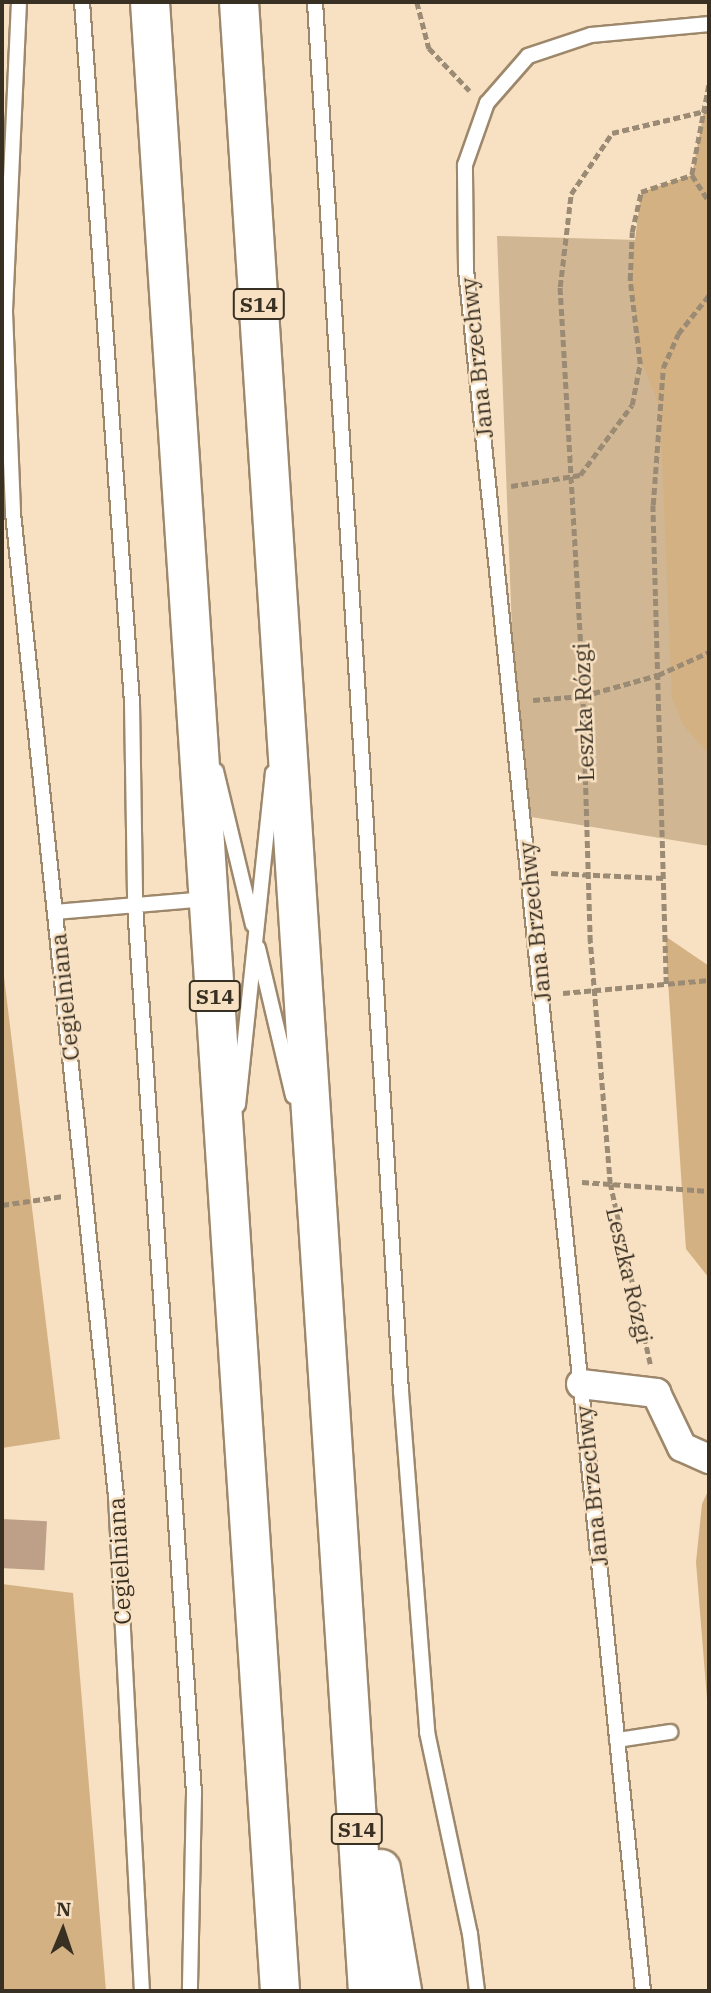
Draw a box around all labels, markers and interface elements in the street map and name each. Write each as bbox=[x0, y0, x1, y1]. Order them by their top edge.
street label: Jana Brzechwy bbox=[454, 276, 498, 440]
road number: S14 bbox=[233, 286, 285, 322]
street label: Leszka Rózgi bbox=[567, 642, 599, 782]
street label: Jana Brzechwy bbox=[512, 840, 556, 1004]
street label: Cegielniana bbox=[44, 932, 84, 1062]
road number: S14 bbox=[189, 978, 241, 1014]
street label: Leszka Rózgi bbox=[601, 1204, 659, 1346]
street label: Jana Brzechwy bbox=[569, 1404, 613, 1568]
street label: Cegielniana bbox=[102, 1496, 136, 1626]
road number: S14 bbox=[331, 1812, 383, 1846]
north arrow bbox=[28, 1895, 98, 1965]
text: N bbox=[56, 1897, 72, 1921]

